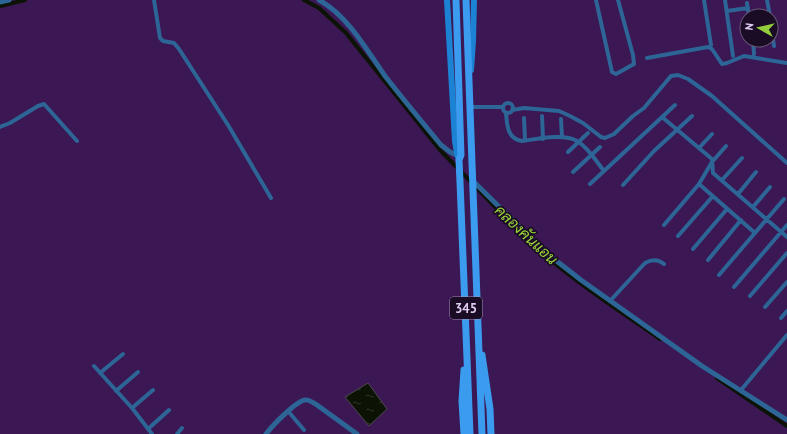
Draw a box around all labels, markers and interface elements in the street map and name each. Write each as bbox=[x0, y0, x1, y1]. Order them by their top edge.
north arrow bbox=[739, 8, 779, 48]
text: N bbox=[742, 22, 757, 31]
water label: คลองคันแอน bbox=[491, 201, 562, 269]
road number: 345 bbox=[450, 297, 482, 319]

